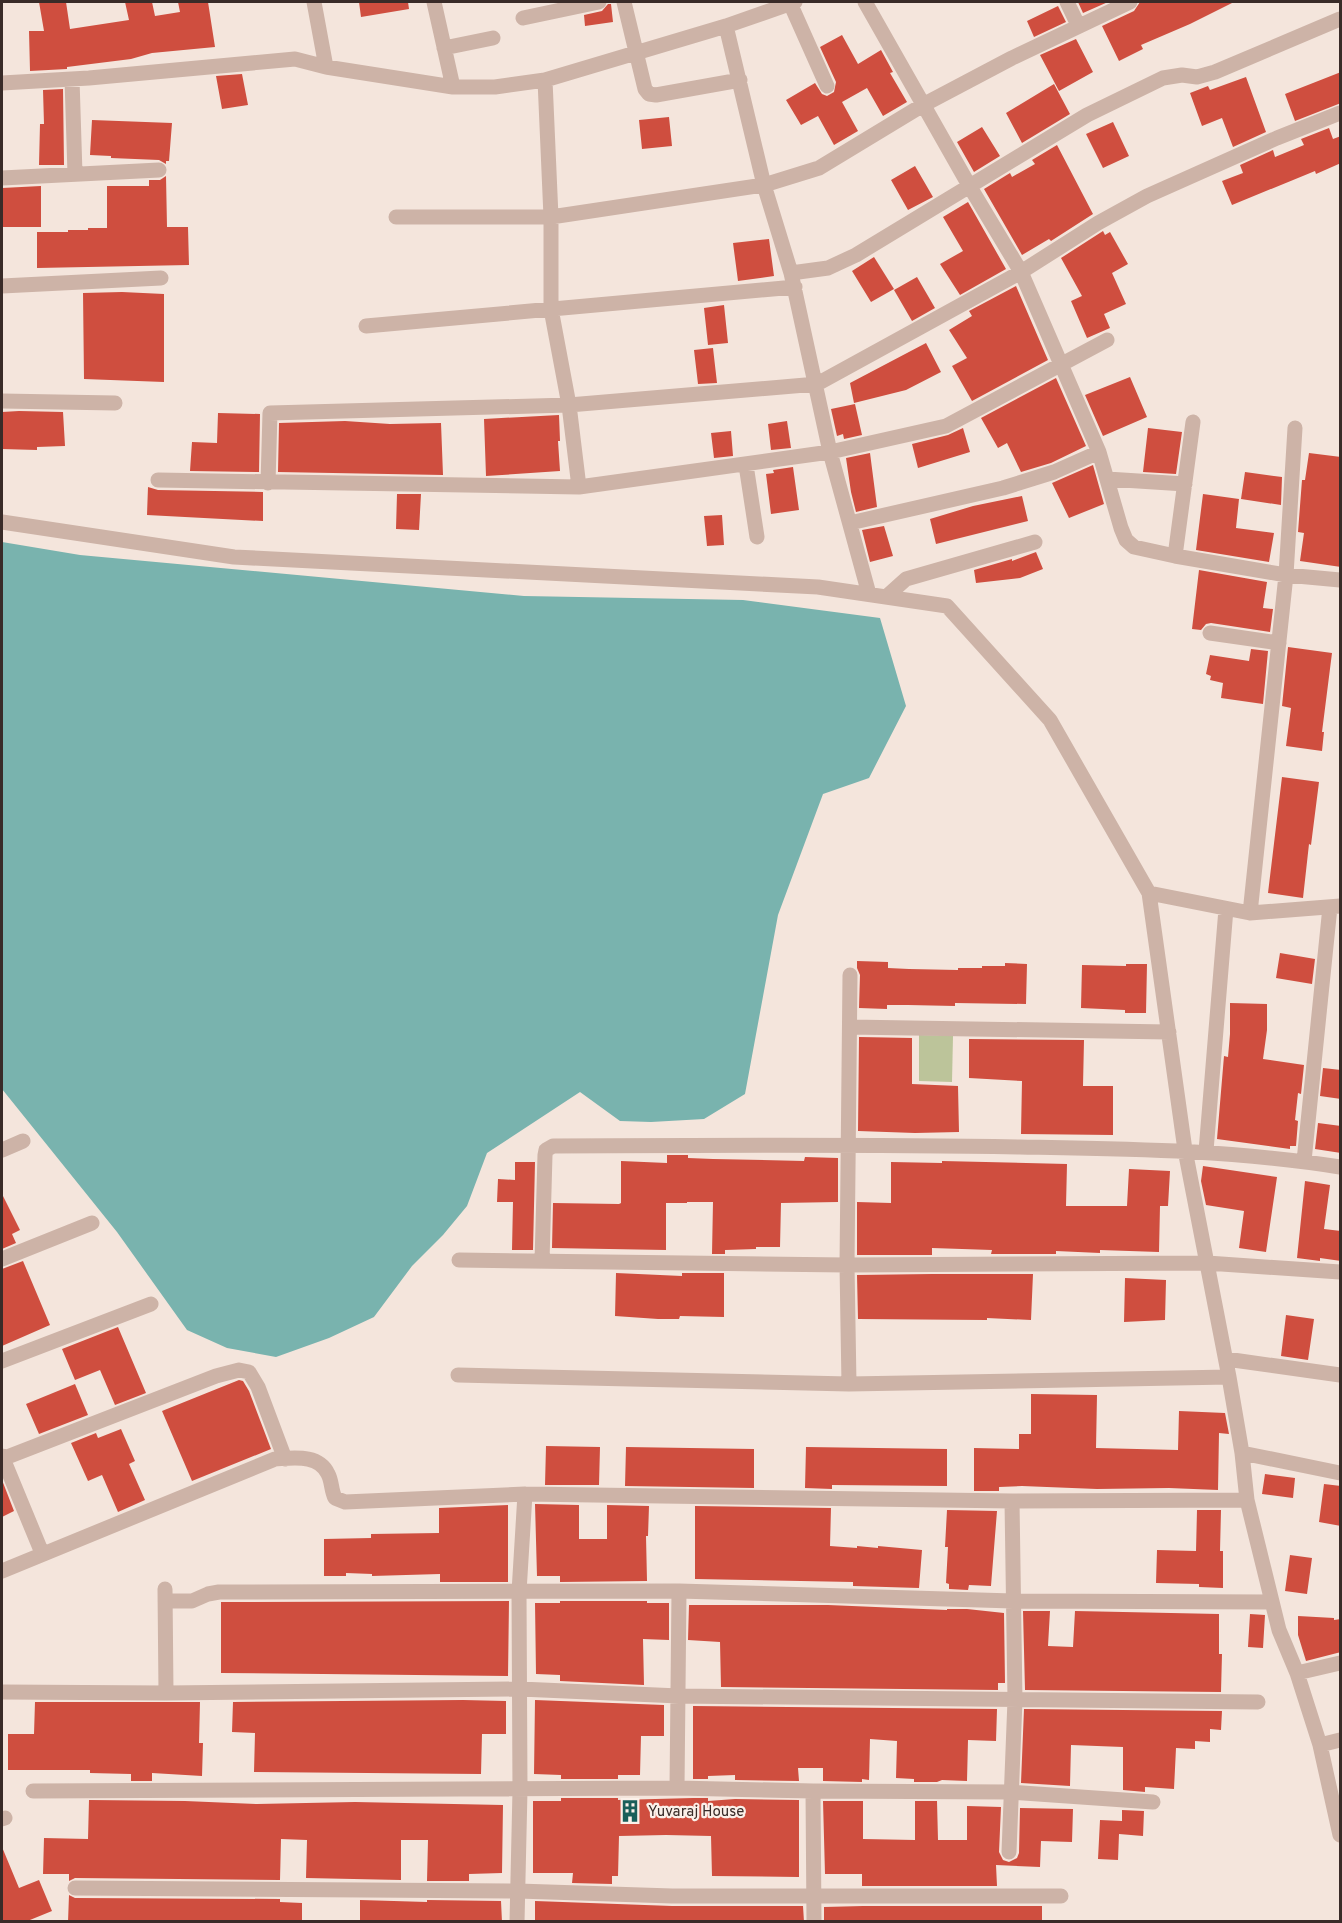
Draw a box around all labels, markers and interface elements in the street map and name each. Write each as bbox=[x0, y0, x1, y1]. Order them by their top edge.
building icon: Yuvaraj House bbox=[617, 1798, 643, 1824]
place label: Yuvaraj House bbox=[648, 1803, 744, 1822]

